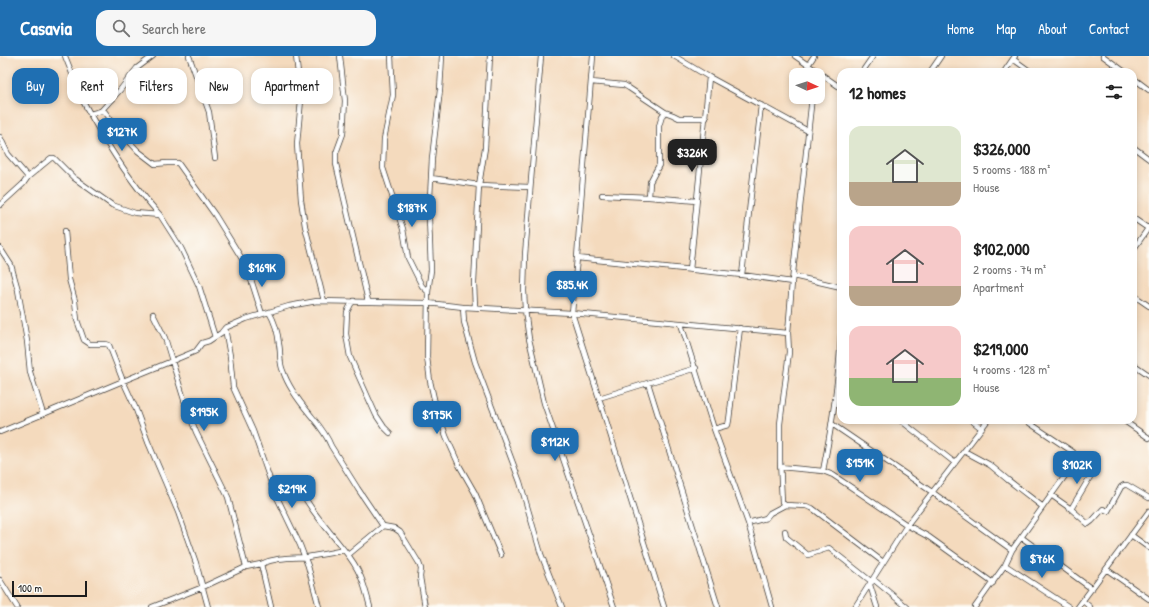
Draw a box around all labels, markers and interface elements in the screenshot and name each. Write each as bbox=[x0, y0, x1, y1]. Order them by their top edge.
search box bbox=[96, 10, 376, 46]
text: Casavia bbox=[20, 15, 72, 41]
icon: search bbox=[110, 17, 132, 39]
text: Search here bbox=[142, 18, 206, 39]
text: Home bbox=[947, 19, 974, 38]
text: Map bbox=[996, 19, 1016, 38]
text: About bbox=[1038, 19, 1067, 38]
text: Contact bbox=[1089, 19, 1129, 38]
chip: Buy bbox=[12, 68, 59, 104]
chip: Rent bbox=[67, 68, 118, 104]
chip: Filters bbox=[126, 68, 187, 104]
chip: New bbox=[195, 68, 243, 104]
chip: Apartment bbox=[251, 68, 333, 104]
north arrow bbox=[789, 68, 825, 104]
map controls bbox=[789, 68, 825, 104]
text: 12 homes bbox=[849, 81, 906, 104]
icon: filters bbox=[1103, 81, 1125, 103]
pin: $127K bbox=[94, 118, 150, 152]
text: $127K bbox=[107, 122, 137, 140]
text: $326,000 bbox=[973, 137, 1030, 160]
pin: $326K bbox=[664, 139, 720, 173]
icon: home bbox=[881, 142, 929, 190]
text: $326K bbox=[677, 143, 707, 161]
text: 5 rooms · 188 m² bbox=[973, 160, 1050, 178]
text: House bbox=[973, 178, 1000, 196]
pin: $187K bbox=[384, 194, 440, 228]
text: $187K bbox=[397, 198, 427, 216]
text: $102,000 bbox=[973, 237, 1030, 260]
icon: home bbox=[881, 242, 929, 290]
pin: $169K bbox=[234, 254, 290, 288]
text: $169K bbox=[248, 258, 276, 276]
text: 2 rooms · 74 m² bbox=[973, 260, 1046, 278]
pin: $85.4K bbox=[539, 271, 605, 305]
text: $85.4K bbox=[556, 275, 588, 293]
text: Apartment bbox=[973, 278, 1024, 296]
text: $219,000 bbox=[973, 337, 1028, 360]
icon: home bbox=[881, 342, 929, 390]
text: 4 rooms · 128 m² bbox=[973, 360, 1050, 378]
text: House bbox=[973, 378, 1000, 396]
pin: $195K bbox=[176, 398, 232, 432]
pin: $175K bbox=[409, 401, 465, 435]
text: $195K bbox=[190, 402, 218, 420]
text: $175K bbox=[422, 405, 452, 423]
pin: $112K bbox=[527, 428, 583, 462]
text: $112K bbox=[541, 432, 569, 450]
pin: $151K bbox=[832, 449, 888, 483]
pin: $102K bbox=[1049, 451, 1105, 485]
text: $151K bbox=[846, 453, 874, 471]
text: $102K bbox=[1062, 455, 1092, 473]
pin: $219K bbox=[264, 475, 320, 509]
text: $219K bbox=[278, 479, 306, 497]
pin: $76K bbox=[1018, 545, 1066, 579]
text: $76K bbox=[1029, 549, 1055, 567]
scale bar bbox=[12, 579, 87, 598]
text: 100 m bbox=[18, 581, 42, 595]

